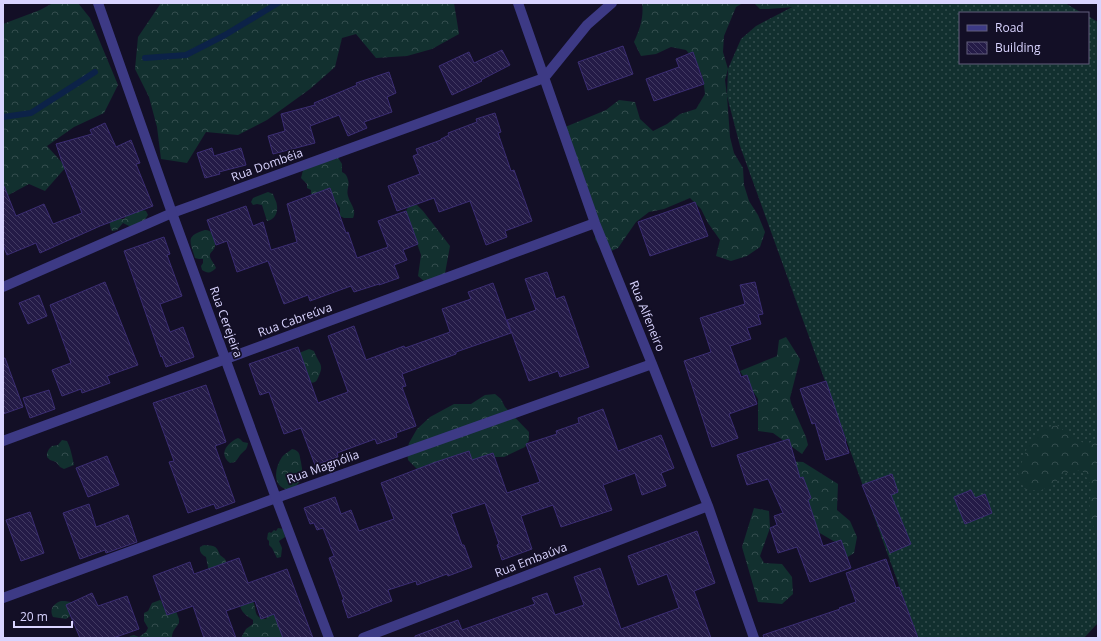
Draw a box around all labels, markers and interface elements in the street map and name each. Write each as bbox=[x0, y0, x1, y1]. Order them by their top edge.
legend bbox=[959, 12, 1089, 64]
text: Road bbox=[995, 19, 1024, 36]
text: Building bbox=[995, 39, 1041, 56]
street label: Rua Dombéia bbox=[229, 144, 305, 185]
street label: Rua Alfeneiro bbox=[625, 278, 669, 354]
street label: Rua Cerejeira bbox=[206, 284, 247, 360]
street label: Rua Cabreúva bbox=[255, 298, 334, 341]
street label: Rua Magnólia bbox=[284, 446, 361, 487]
street label: Rua Embaúva bbox=[492, 538, 570, 581]
scale bar bbox=[14, 603, 72, 629]
text: 20 m bbox=[20, 608, 48, 625]

